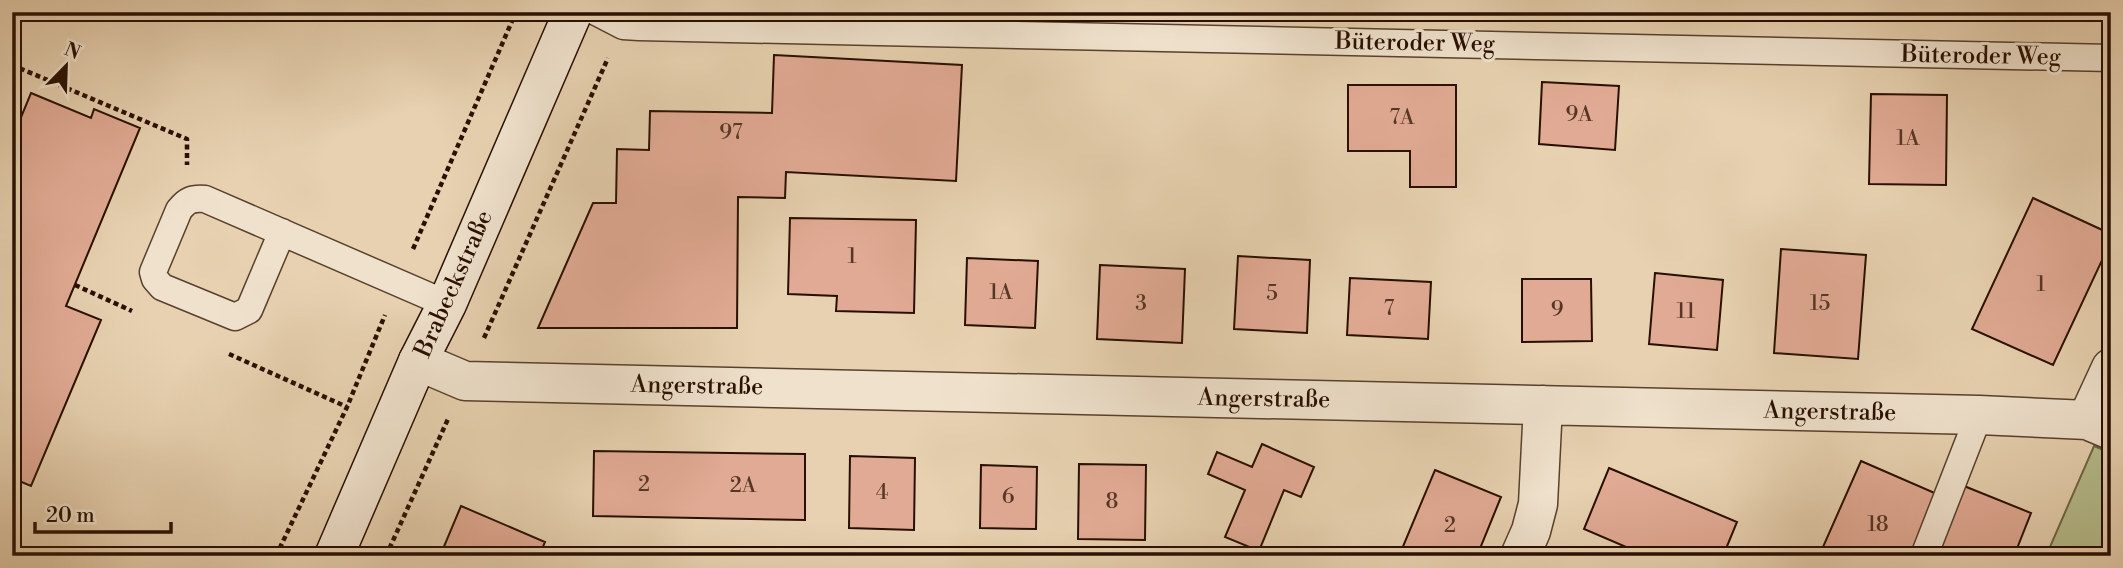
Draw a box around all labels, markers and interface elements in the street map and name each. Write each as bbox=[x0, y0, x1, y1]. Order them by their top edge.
street label: Büteroder Weg bbox=[1334, 27, 1496, 59]
north arrow bbox=[32, 32, 102, 102]
text: N bbox=[61, 37, 84, 65]
street label: Büteroder Weg bbox=[1900, 40, 2062, 72]
house number: 9A bbox=[1565, 102, 1593, 128]
house number: 7A bbox=[1390, 105, 1415, 131]
house number: 97 bbox=[719, 120, 743, 146]
house number: 1A bbox=[1896, 126, 1920, 152]
street label: Brabeckstraße bbox=[408, 206, 500, 363]
house number: 1 bbox=[847, 244, 857, 270]
house number: 1 bbox=[2036, 272, 2046, 298]
house number: 1A bbox=[989, 280, 1013, 306]
house number: 5 bbox=[1266, 281, 1278, 307]
house number: 3 bbox=[1135, 291, 1147, 317]
house number: 15 bbox=[1810, 291, 1830, 317]
house number: 7 bbox=[1384, 296, 1395, 322]
house number: 9 bbox=[1551, 297, 1563, 323]
house number: 11 bbox=[1677, 299, 1695, 325]
street label: Angerstraße bbox=[629, 370, 764, 402]
street label: Angerstraße bbox=[1196, 383, 1331, 415]
street label: Angerstraße bbox=[1762, 396, 1897, 428]
house number: 2 bbox=[638, 472, 650, 498]
house number: 2A bbox=[730, 473, 757, 499]
house number: 4 bbox=[876, 480, 888, 506]
house number: 6 bbox=[1002, 484, 1015, 510]
house number: 8 bbox=[1106, 489, 1118, 515]
scale bar bbox=[35, 491, 172, 535]
text: 20 m bbox=[46, 503, 95, 529]
house number: 18 bbox=[1867, 512, 1889, 538]
house number: 2 bbox=[1444, 513, 1456, 539]

